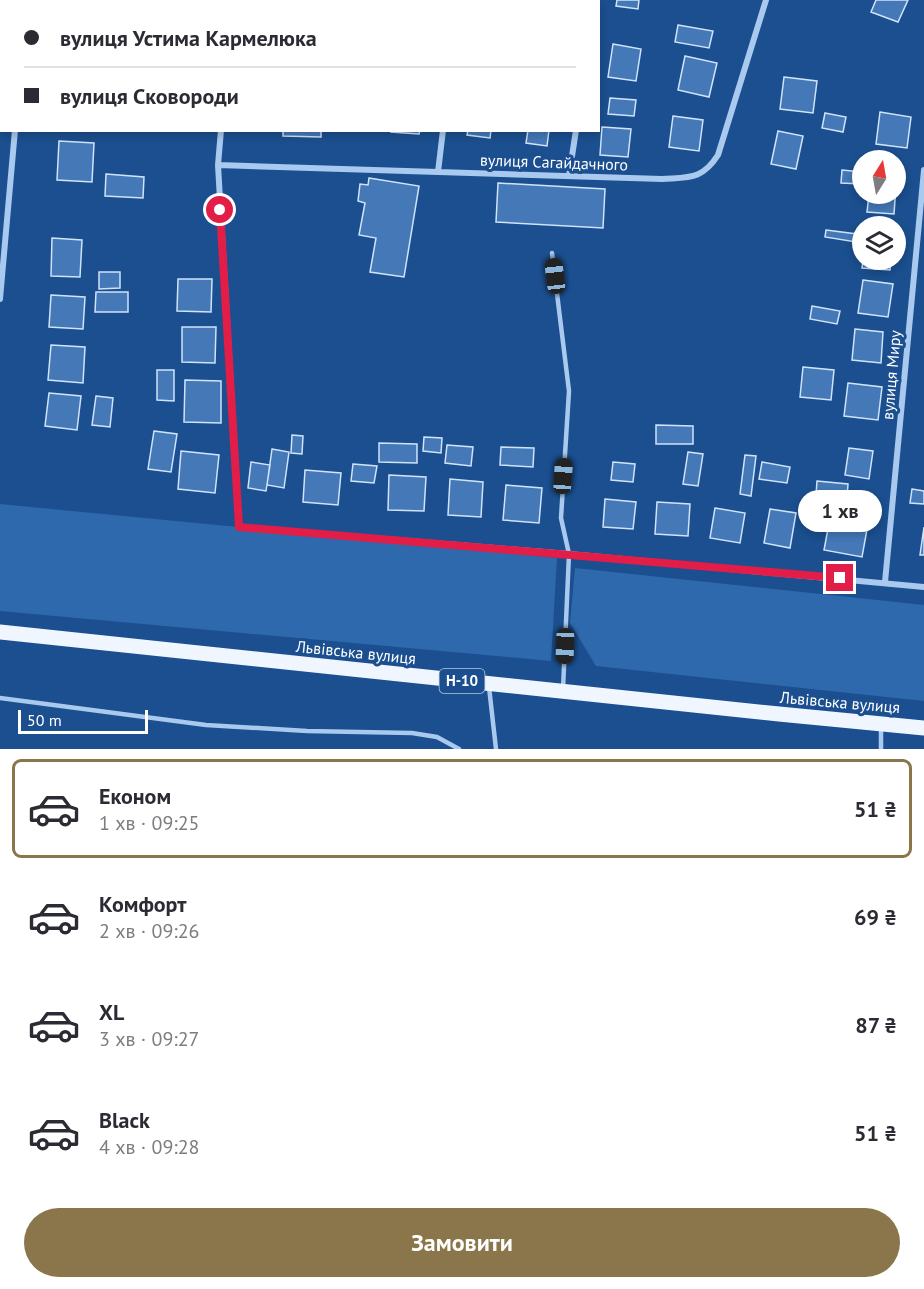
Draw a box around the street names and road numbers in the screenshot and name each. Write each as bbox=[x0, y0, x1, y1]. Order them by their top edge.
street label: вулиця Сагайдачного bbox=[480, 149, 628, 175]
street label: вулиця Миру bbox=[877, 329, 905, 421]
street label: Львівська вулиця bbox=[294, 636, 417, 668]
road number: Н-10 bbox=[440, 669, 484, 693]
street label: Львівська вулиця bbox=[778, 687, 901, 717]

